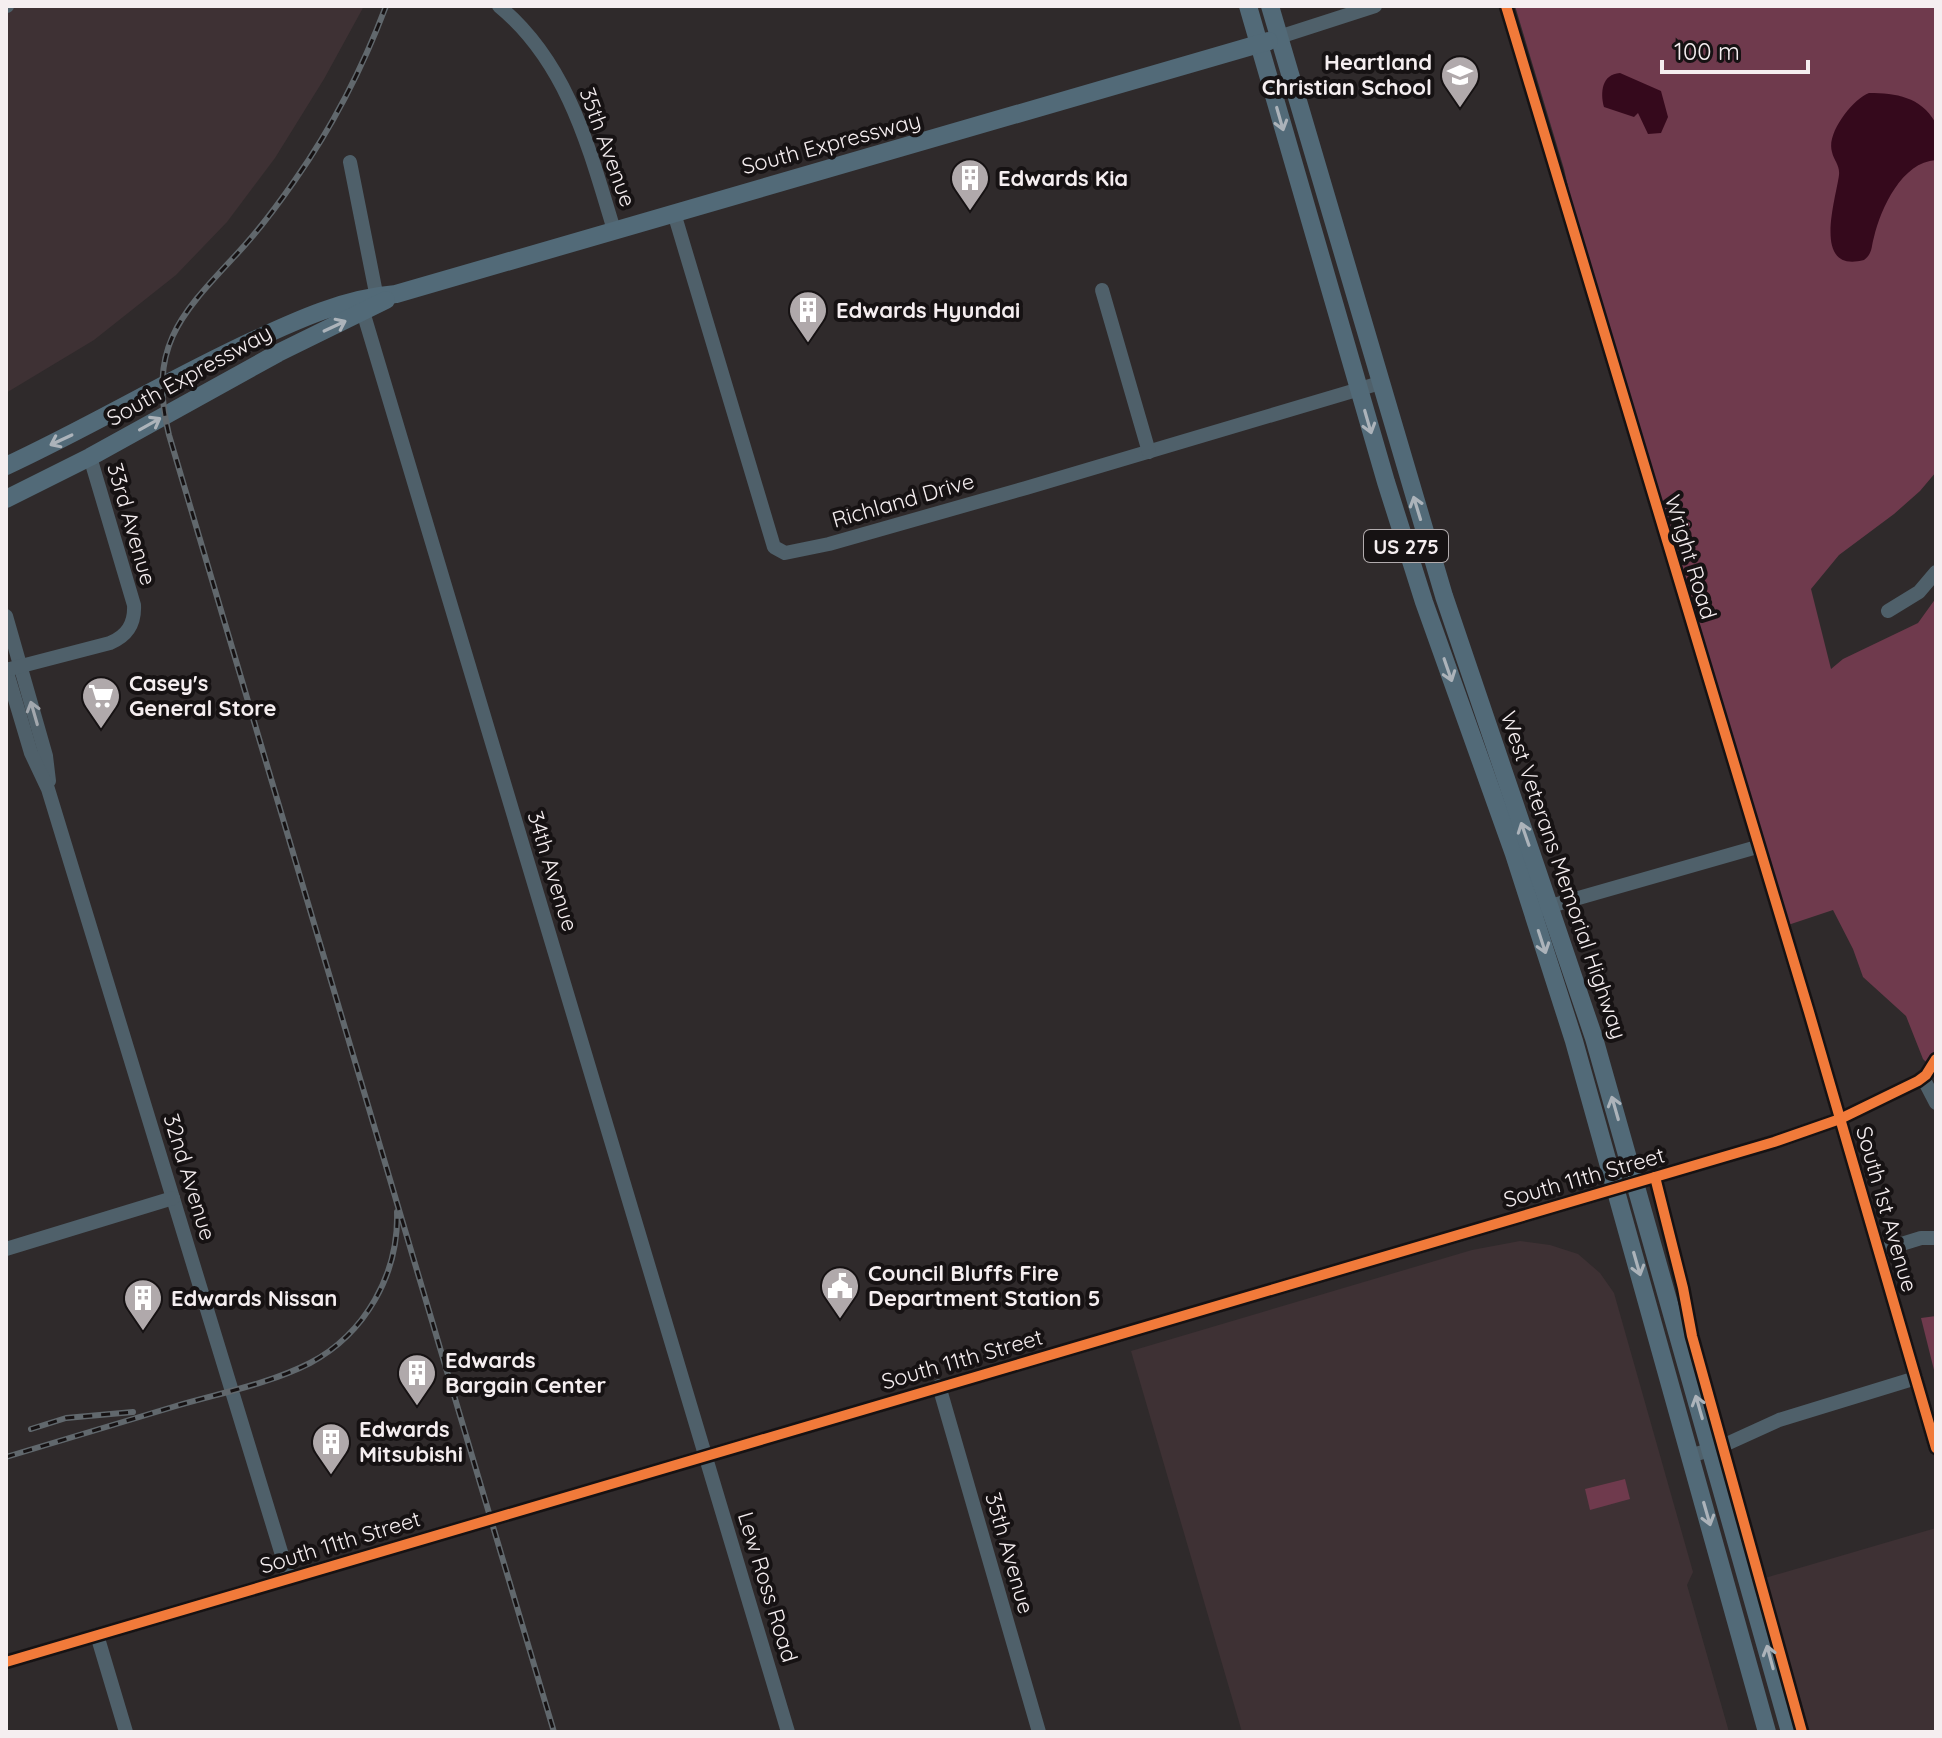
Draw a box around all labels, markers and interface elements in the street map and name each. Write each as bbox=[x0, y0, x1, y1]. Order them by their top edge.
scale bar bbox=[1662, 24, 1808, 74]
text: 100 m bbox=[1674, 36, 1740, 66]
place label: Heartland Christian School bbox=[1262, 48, 1432, 101]
school or university icon: Heartland Christian School bbox=[1439, 54, 1481, 109]
street label: 35th Avenue bbox=[574, 84, 642, 210]
one-way arrow bbox=[1273, 105, 1288, 131]
street label: South Expressway bbox=[738, 106, 924, 180]
building icon: Edwards Kia bbox=[949, 157, 991, 212]
place label: Edwards Kia bbox=[998, 164, 1128, 192]
building icon: Edwards Hyundai bbox=[787, 289, 829, 344]
place label: Edwards Hyundai bbox=[836, 296, 1020, 324]
street label: South Expressway bbox=[102, 318, 276, 432]
one-way arrow bbox=[323, 318, 347, 333]
one-way arrow bbox=[1361, 409, 1376, 435]
one-way arrow bbox=[137, 416, 161, 432]
one-way arrow bbox=[50, 433, 74, 448]
street label: 33rd Avenue bbox=[101, 460, 163, 588]
street label: Richland Drive bbox=[829, 466, 977, 534]
street label: Wright Road bbox=[1659, 491, 1723, 623]
one-way arrow bbox=[1409, 495, 1424, 521]
road number: US 275 bbox=[1364, 530, 1448, 562]
one-way arrow bbox=[1441, 657, 1456, 682]
place label: Casey's General Store bbox=[129, 669, 276, 722]
supermarket icon: Casey's General Store bbox=[80, 675, 122, 730]
one-way arrow bbox=[26, 701, 41, 727]
street label: West Veterans Memorial Highway bbox=[1495, 707, 1633, 1043]
street label: 34th Avenue bbox=[521, 807, 585, 935]
one-way arrow bbox=[1517, 822, 1532, 847]
one-way arrow bbox=[1535, 928, 1550, 954]
one-way arrow bbox=[1607, 1095, 1622, 1121]
street label: 32nd Avenue bbox=[157, 1110, 223, 1244]
street label: South 1st Avenue bbox=[1850, 1123, 1924, 1295]
street label: South 11th Street bbox=[1500, 1141, 1668, 1213]
one-way arrow bbox=[1631, 1250, 1646, 1276]
place label: Council Bluffs Fire Department Station 5 bbox=[868, 1259, 1100, 1312]
public building icon: Council Bluffs Fire Department Station 5 bbox=[819, 1265, 861, 1320]
building icon: Edwards Nissan bbox=[122, 1277, 164, 1332]
place label: Edwards Nissan bbox=[171, 1284, 337, 1312]
street label: South 11th Street bbox=[878, 1323, 1046, 1395]
place label: Edwards Bargain Center bbox=[445, 1346, 606, 1399]
building icon: Edwards Bargain Center bbox=[396, 1352, 438, 1407]
one-way arrow bbox=[1691, 1394, 1706, 1420]
place label: Edwards Mitsubishi bbox=[359, 1415, 463, 1468]
building icon: Edwards Mitsubishi bbox=[310, 1421, 352, 1476]
street label: 35th Avenue bbox=[979, 1489, 1041, 1617]
one-way arrow bbox=[1700, 1501, 1715, 1527]
street label: South 11th Street bbox=[256, 1504, 424, 1580]
street label: Lew Ross Road bbox=[732, 1508, 804, 1666]
one-way arrow bbox=[1761, 1644, 1776, 1670]

